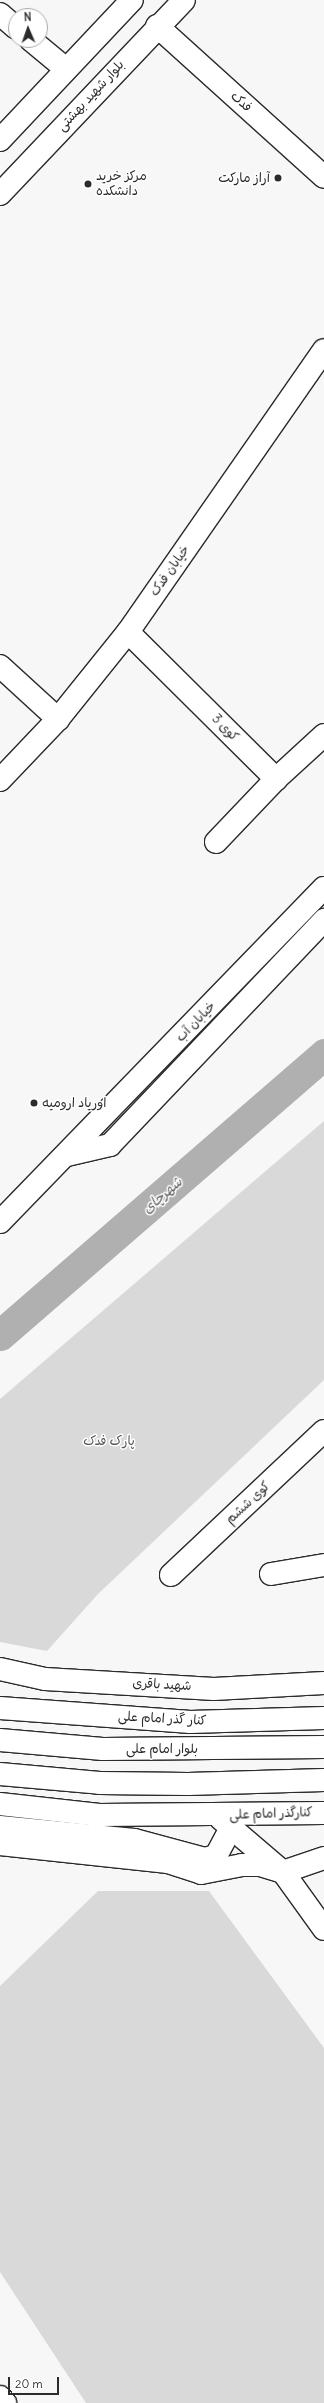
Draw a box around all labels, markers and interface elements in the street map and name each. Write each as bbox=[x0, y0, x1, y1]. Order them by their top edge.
north arrow bbox=[8, 8, 48, 48]
text: N bbox=[24, 10, 32, 24]
street label: بلوار شهید بهشتی bbox=[54, 57, 128, 135]
street label: فدک bbox=[227, 88, 255, 116]
place label: مرکز خرید دانشکده bbox=[96, 169, 147, 200]
place label: آراز مارکت bbox=[218, 170, 270, 186]
marker: آراز مارکت bbox=[273, 173, 283, 183]
marker: مرکز خرید دانشکده bbox=[83, 179, 93, 189]
street label: خیابان فدک bbox=[147, 543, 193, 599]
street label: کوی 3 bbox=[208, 711, 242, 745]
street label: خیابان آب bbox=[173, 999, 219, 1045]
place label: اوریاد ارومیه bbox=[42, 1095, 107, 1111]
marker: اوریاد ارومیه bbox=[29, 1098, 39, 1108]
water label: شهرچای bbox=[139, 1173, 185, 1217]
park label: پارک فدک bbox=[83, 1433, 135, 1449]
street label: کوی ششم bbox=[223, 1479, 273, 1527]
street label: شهید باقری bbox=[132, 1676, 192, 1694]
street label: کنار گذر امام علی bbox=[117, 1709, 207, 1729]
street label: بلوار امام علی bbox=[126, 1741, 198, 1757]
street label: کنارگذر امام علی bbox=[229, 1805, 313, 1823]
scale bar bbox=[10, 2369, 61, 2395]
text: 20 m bbox=[15, 2376, 43, 2391]

